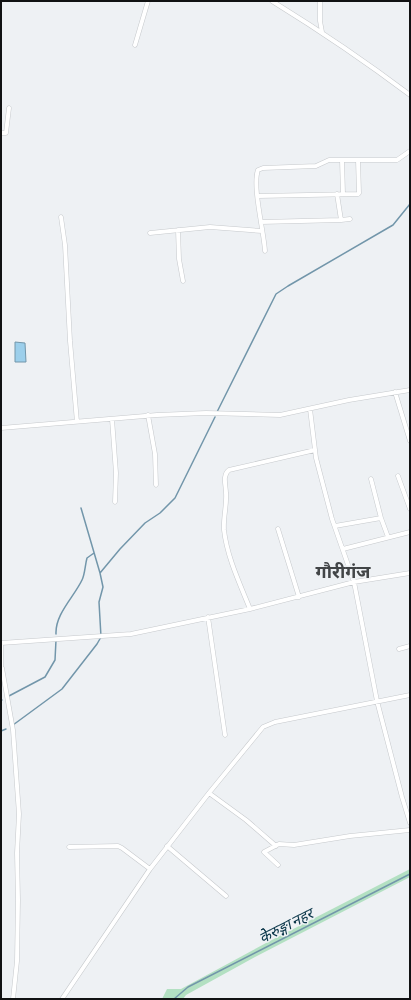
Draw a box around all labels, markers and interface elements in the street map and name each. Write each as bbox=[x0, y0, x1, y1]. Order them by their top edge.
district label: गौरीगंज bbox=[316, 562, 371, 582]
water label: केेरुङ्गा नहर bbox=[256, 903, 318, 946]

